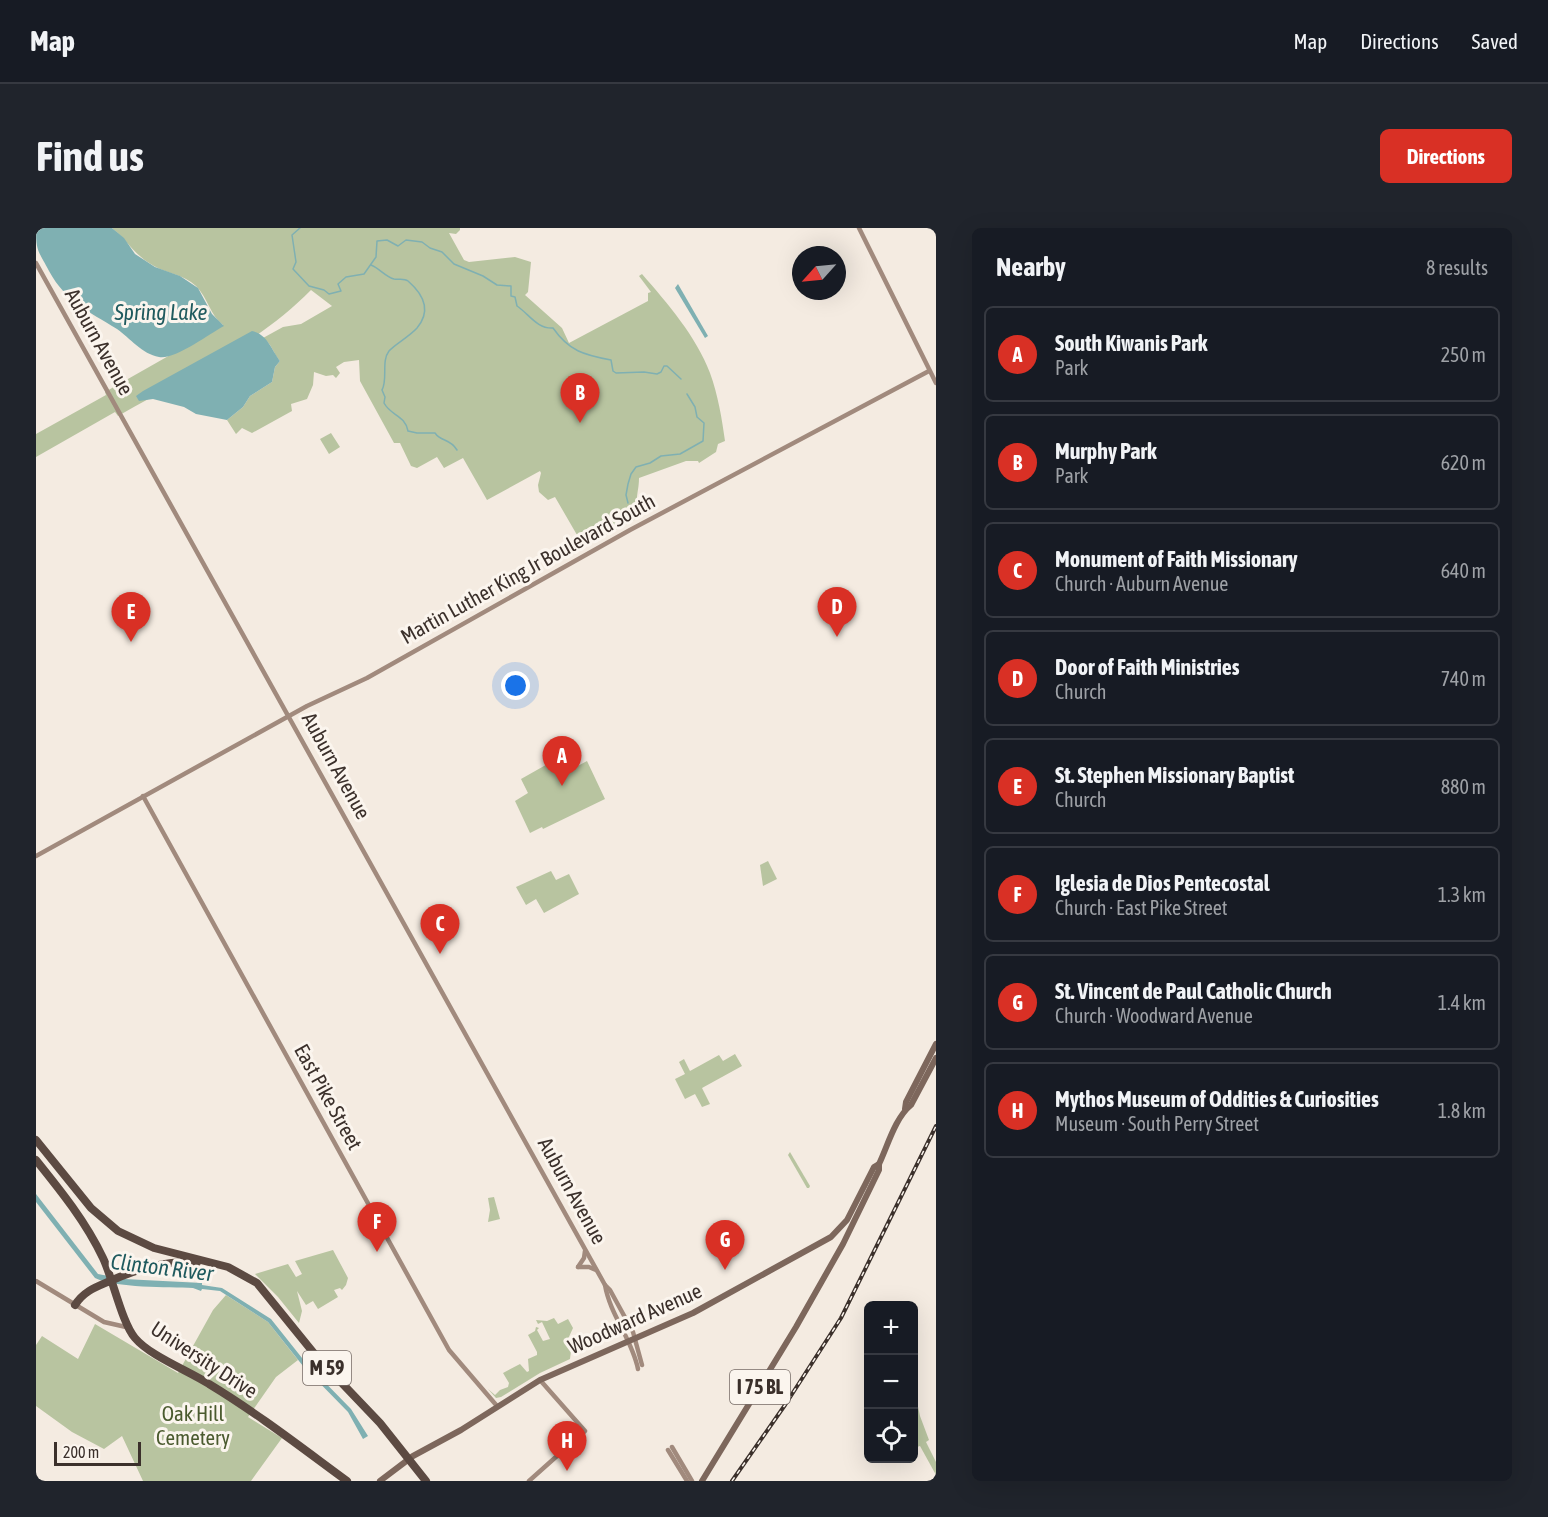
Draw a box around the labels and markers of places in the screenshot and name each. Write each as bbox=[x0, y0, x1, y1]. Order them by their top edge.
pin: B bbox=[560, 374, 600, 423]
pin: D bbox=[818, 588, 856, 637]
pin: E bbox=[112, 592, 151, 642]
pin: A bbox=[542, 736, 582, 786]
pin: C bbox=[420, 904, 460, 954]
pin: F bbox=[358, 1202, 396, 1252]
pin: G bbox=[706, 1220, 744, 1270]
pin: H bbox=[548, 1422, 586, 1471]

